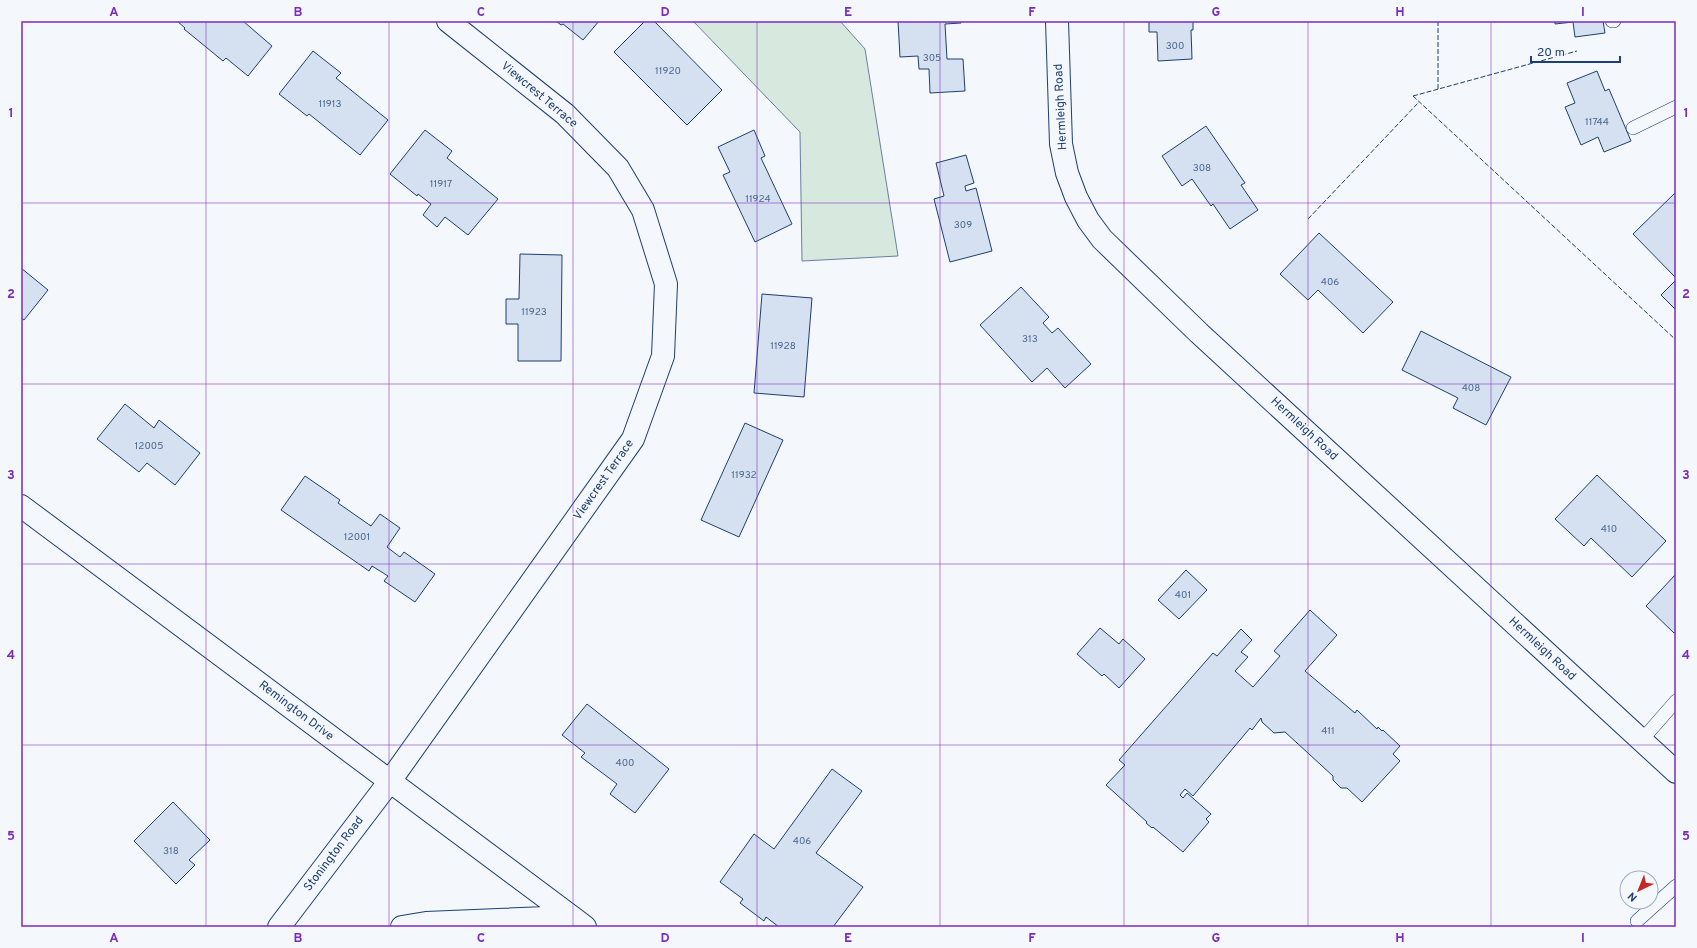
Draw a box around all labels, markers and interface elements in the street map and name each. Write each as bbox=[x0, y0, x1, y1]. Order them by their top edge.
text: A bbox=[109, 5, 119, 21]
text: B bbox=[294, 5, 303, 21]
text: C bbox=[477, 5, 485, 21]
text: D bbox=[660, 5, 670, 21]
text: E bbox=[844, 5, 852, 21]
text: F bbox=[1028, 5, 1036, 21]
text: G bbox=[1212, 5, 1221, 21]
text: H bbox=[1395, 5, 1405, 21]
text: I bbox=[1581, 5, 1585, 21]
scale bar bbox=[1531, 38, 1620, 64]
house number: 300 bbox=[1166, 40, 1184, 53]
text: 20 m bbox=[1537, 45, 1565, 61]
house number: 305 bbox=[923, 52, 941, 65]
street label: Viewcrest Terrace bbox=[497, 58, 581, 132]
street label: Hermleigh Road bbox=[1051, 63, 1071, 151]
house number: 11920 bbox=[655, 65, 681, 78]
house number: 11913 bbox=[318, 98, 342, 111]
text: 1 bbox=[8, 106, 14, 122]
text: 1 bbox=[1683, 106, 1689, 122]
house number: 11744 bbox=[1585, 116, 1609, 129]
house number: 308 bbox=[1193, 162, 1211, 175]
house number: 11917 bbox=[430, 178, 452, 191]
house number: 11924 bbox=[745, 193, 771, 206]
house number: 309 bbox=[954, 219, 972, 232]
house number: 406 bbox=[1321, 276, 1339, 289]
text: 2 bbox=[7, 287, 15, 303]
text: 2 bbox=[1682, 287, 1690, 303]
house number: 11923 bbox=[521, 306, 547, 319]
house number: 313 bbox=[1022, 333, 1038, 346]
house number: 11928 bbox=[770, 340, 796, 353]
house number: 408 bbox=[1462, 382, 1480, 395]
street label: Hermleigh Road bbox=[1267, 394, 1341, 464]
street label: Viewcrest Terrace bbox=[570, 436, 638, 524]
house number: 12005 bbox=[135, 440, 163, 453]
text: 3 bbox=[7, 468, 15, 484]
text: 3 bbox=[1682, 468, 1690, 484]
house number: 11932 bbox=[731, 469, 757, 482]
house number: 410 bbox=[1601, 523, 1617, 536]
house number: 12001 bbox=[344, 531, 370, 544]
house number: 401 bbox=[1175, 589, 1191, 602]
street label: Hermleigh Road bbox=[1505, 614, 1579, 684]
text: 4 bbox=[7, 648, 15, 664]
text: 4 bbox=[1682, 648, 1690, 664]
street label: Remington Drive bbox=[255, 677, 337, 745]
house number: 411 bbox=[1321, 725, 1335, 738]
house number: 400 bbox=[616, 757, 634, 770]
street label: Stonington Road bbox=[301, 813, 367, 895]
text: 5 bbox=[7, 829, 15, 845]
text: 5 bbox=[1682, 829, 1690, 845]
house number: 406 bbox=[793, 835, 811, 848]
house number: 318 bbox=[163, 845, 179, 858]
north arrow bbox=[1619, 870, 1659, 910]
text: N bbox=[1625, 889, 1641, 904]
text: A bbox=[109, 931, 119, 947]
text: B bbox=[294, 931, 303, 947]
text: C bbox=[477, 931, 485, 947]
text: D bbox=[660, 931, 670, 947]
text: E bbox=[844, 931, 852, 947]
text: F bbox=[1028, 931, 1036, 947]
text: G bbox=[1212, 931, 1221, 947]
text: H bbox=[1395, 931, 1405, 947]
text: I bbox=[1581, 931, 1585, 947]

